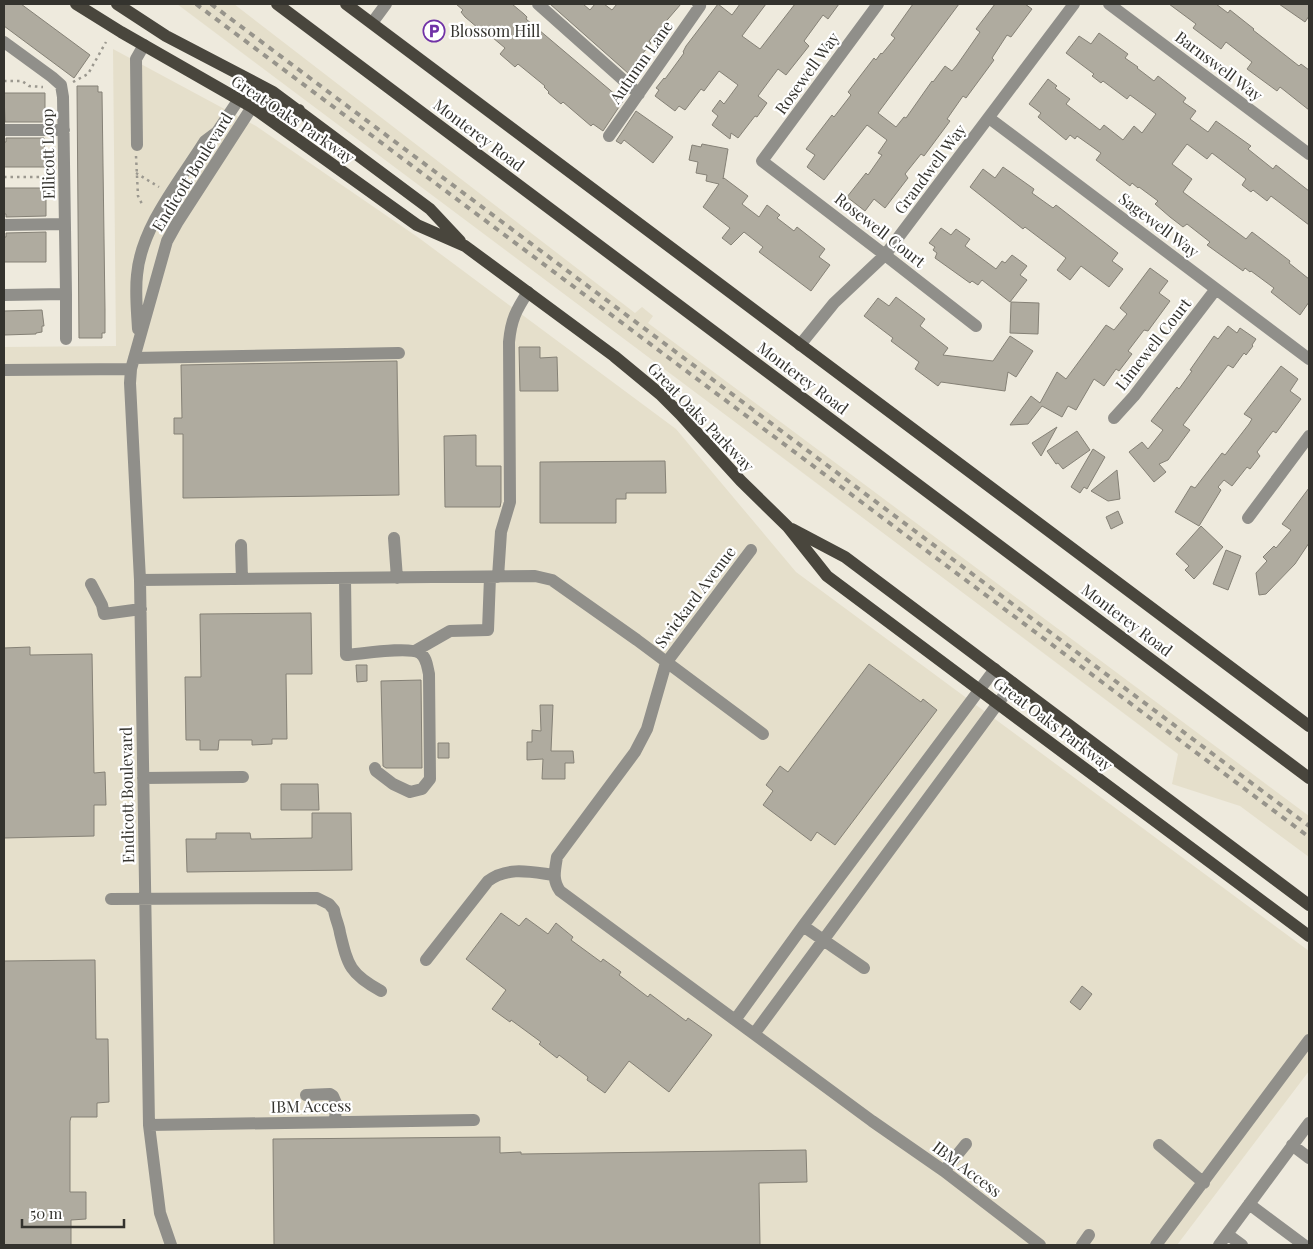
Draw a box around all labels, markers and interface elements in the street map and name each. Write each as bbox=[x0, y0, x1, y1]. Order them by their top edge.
street label: Autumn Lane bbox=[604, 16, 677, 108]
parking icon: Blossom Hill bbox=[422, 19, 446, 43]
place label: Blossom Hill bbox=[450, 20, 541, 41]
street label: Barnswell Way bbox=[1171, 26, 1267, 105]
street label: Rosewell Way bbox=[770, 27, 844, 118]
street label: Great Oaks Parkway bbox=[228, 70, 359, 168]
street label: Monterey Road bbox=[430, 94, 529, 176]
street label: Ellicott Loop bbox=[36, 108, 59, 200]
street label: Endicott Boulevard bbox=[147, 108, 237, 235]
street label: Grandwell Way bbox=[889, 119, 970, 218]
street label: Sagewell Way bbox=[1115, 187, 1204, 262]
street label: Rosewell Court bbox=[831, 188, 930, 272]
street label: Limewell Court bbox=[1110, 293, 1195, 394]
street label: Monterey Road bbox=[754, 337, 853, 419]
street label: Great Oaks Parkway bbox=[644, 357, 759, 476]
street label: Swickard Avenue bbox=[649, 542, 740, 652]
street label: Monterey Road bbox=[1078, 579, 1177, 661]
street label: Great Oaks Parkway bbox=[989, 672, 1117, 775]
street label: Endicott Boulevard bbox=[115, 727, 138, 863]
street label: IBM Access bbox=[270, 1094, 352, 1117]
street label: IBM Access bbox=[929, 1136, 1006, 1201]
scale bar bbox=[22, 1196, 125, 1228]
text: 50 m bbox=[30, 1203, 63, 1223]

